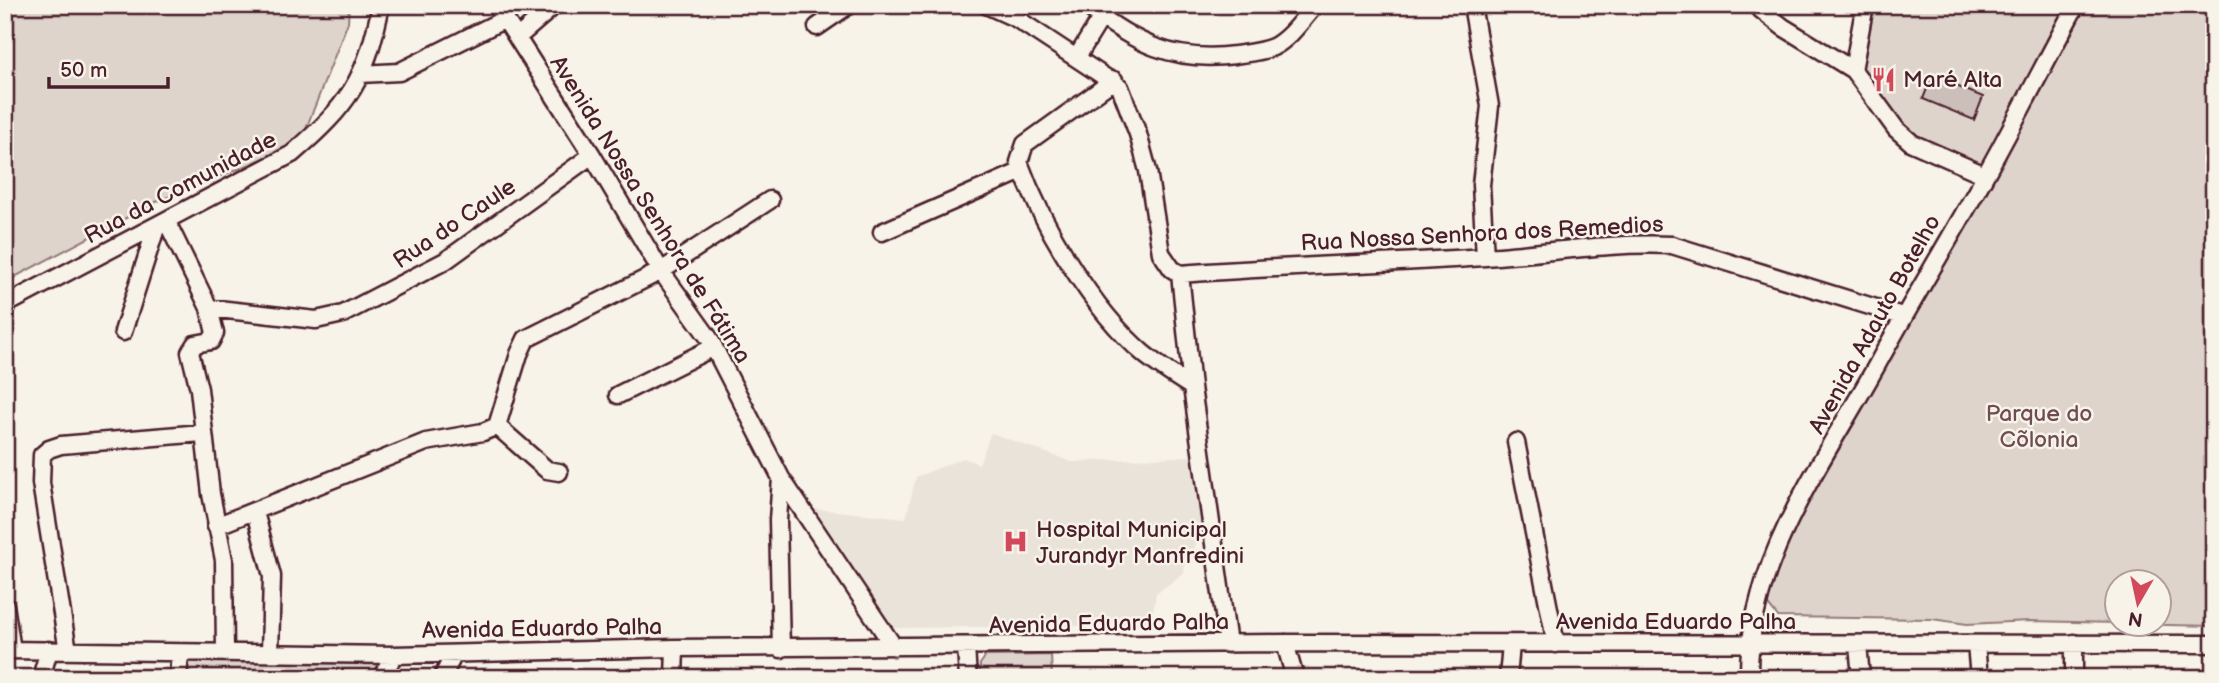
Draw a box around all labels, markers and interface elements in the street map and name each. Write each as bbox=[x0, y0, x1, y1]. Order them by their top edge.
scale bar bbox=[49, 46, 168, 90]
street label: Avenida Nossa Senhora de Fátima bbox=[544, 51, 757, 369]
text: 50 m bbox=[60, 58, 107, 83]
restaurant icon: Maré Alta bbox=[1869, 65, 1897, 93]
place label: Maré Alta bbox=[1903, 66, 2002, 94]
street label: Rua da Comunidade bbox=[80, 125, 281, 250]
street label: Rua do Caule bbox=[388, 173, 521, 275]
street label: Avenida Adauto Botelho bbox=[1803, 210, 1947, 439]
street label: Rua Nossa Senhora dos Remedios bbox=[1300, 211, 1664, 257]
park label: Parque do Cõlonia bbox=[1986, 400, 2092, 454]
place label: Hospital Municipal Jurandyr Manfredini bbox=[1036, 516, 1244, 570]
hospital icon: Hospital Municipal Jurandyr Manfredini bbox=[1002, 528, 1030, 556]
north arrow bbox=[2104, 568, 2174, 638]
text: N bbox=[2127, 606, 2144, 631]
street label: Avenida Eduardo Palha bbox=[989, 608, 1230, 640]
street label: Avenida Eduardo Palha bbox=[1556, 608, 1796, 636]
street label: Avenida Eduardo Palha bbox=[422, 613, 663, 645]

